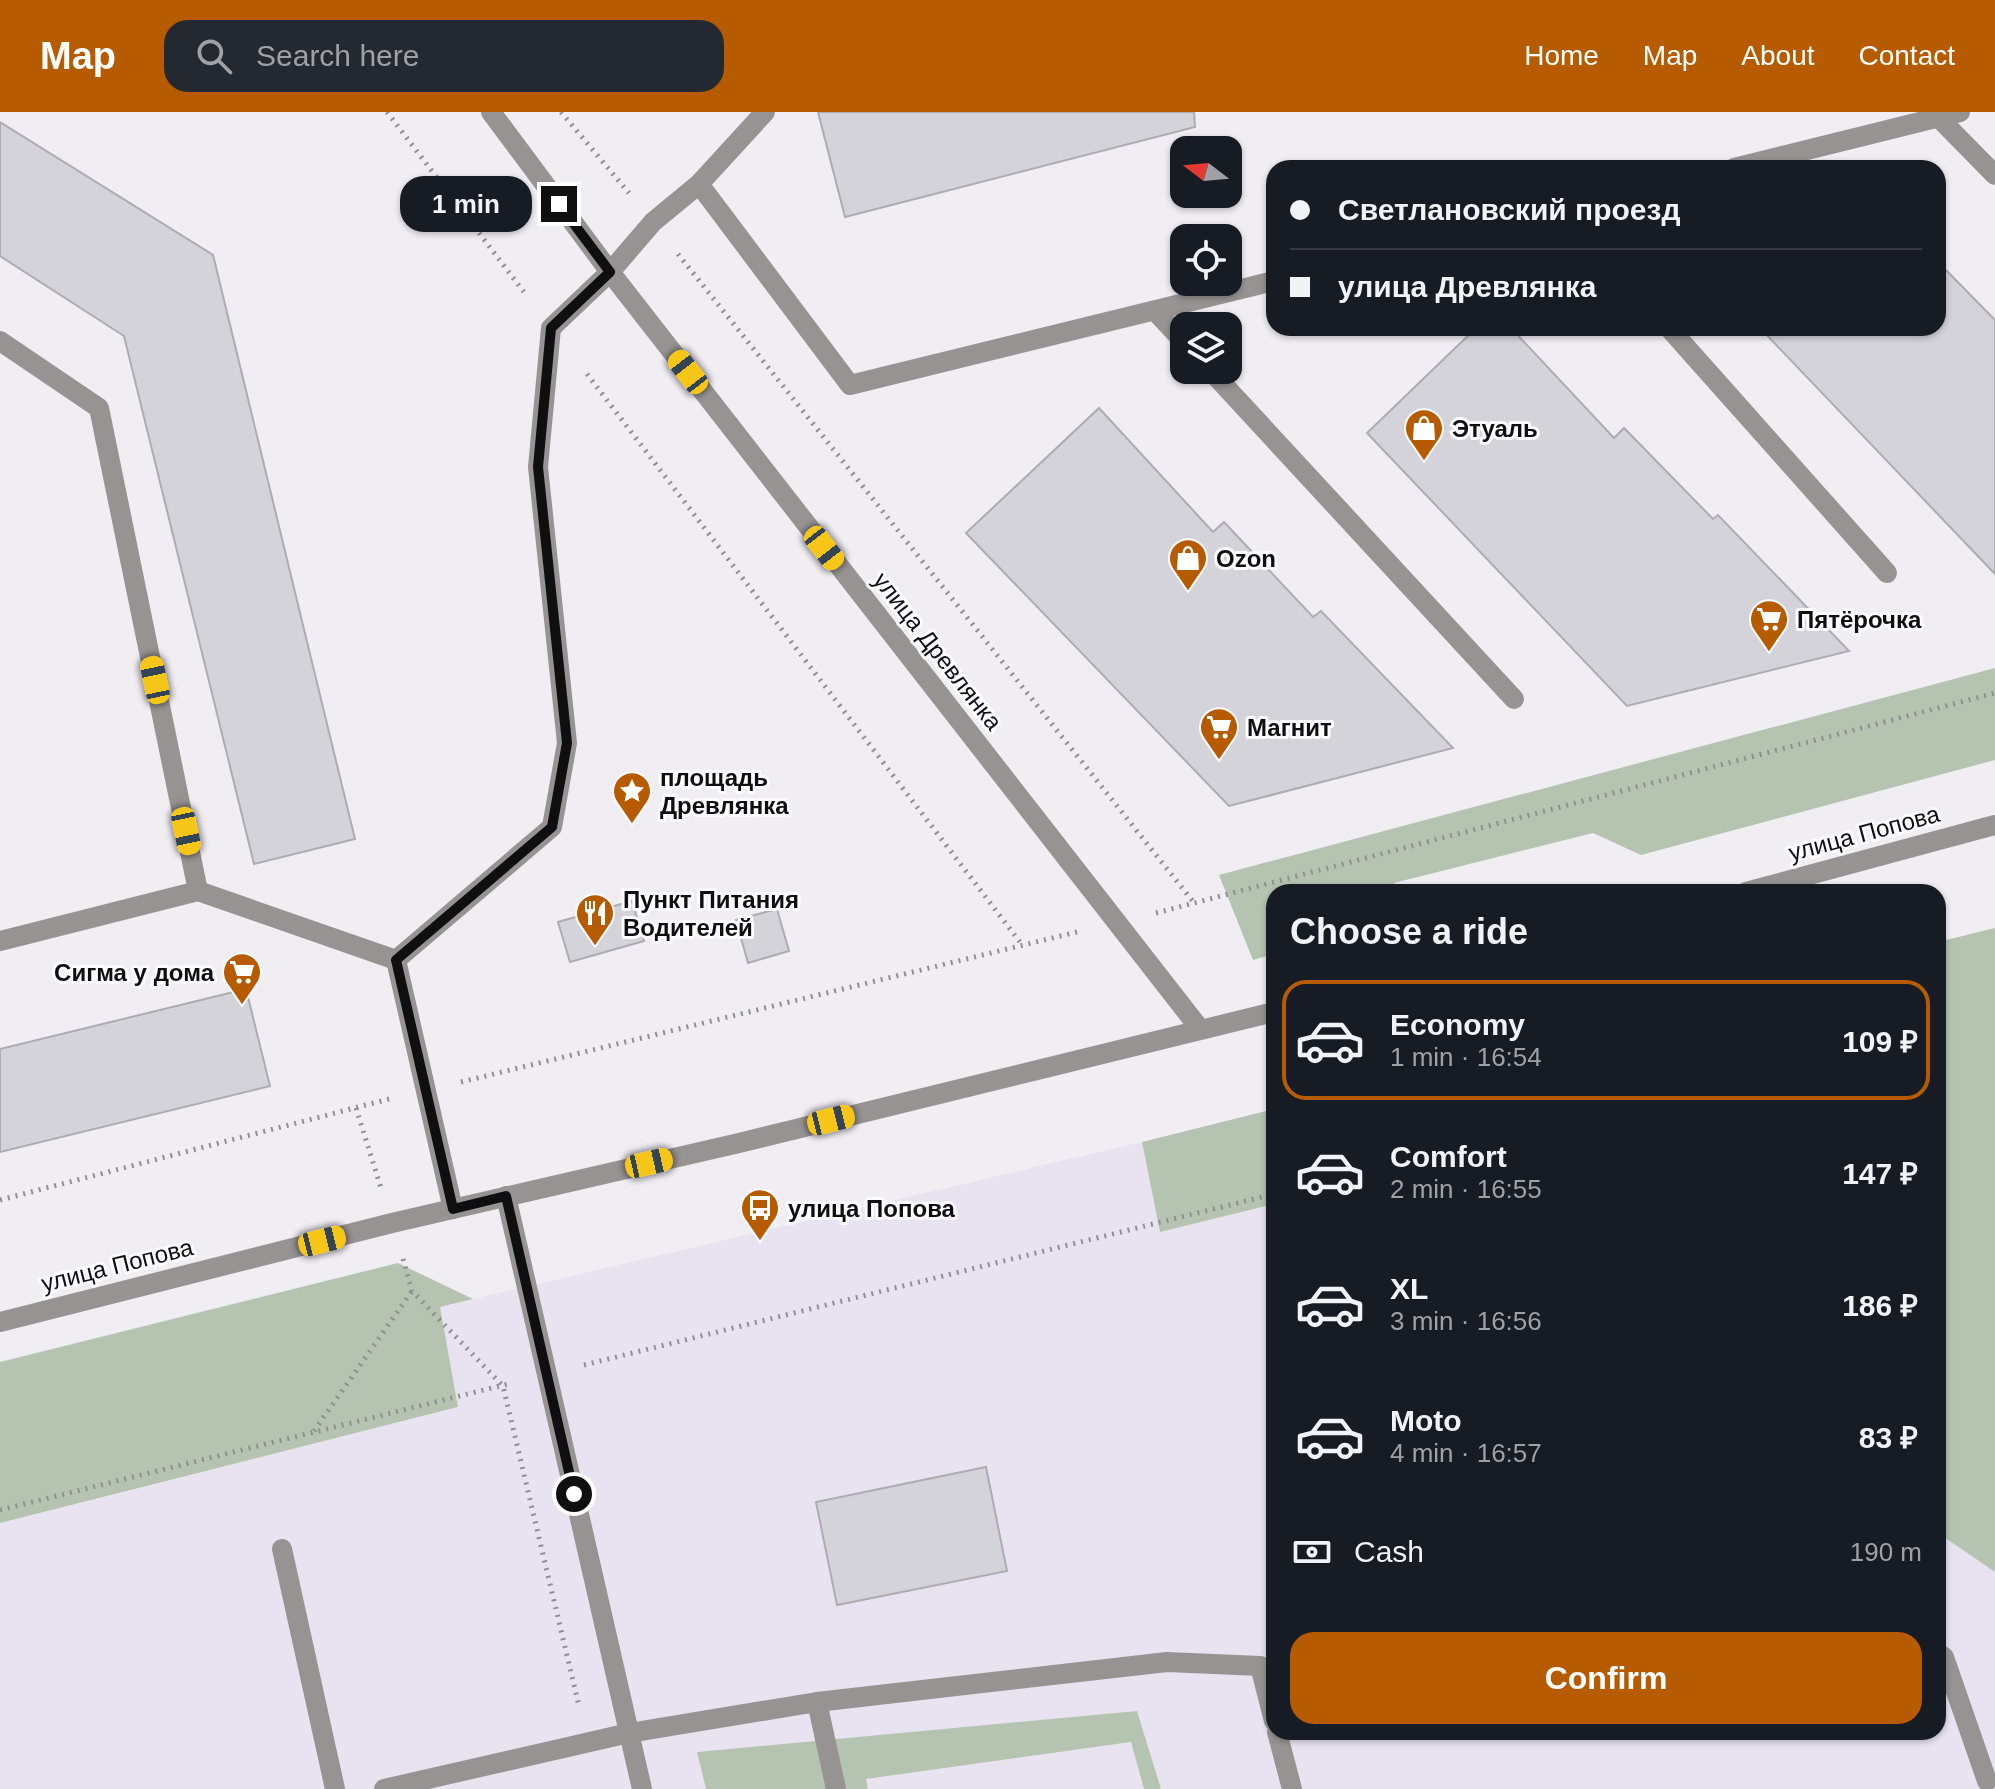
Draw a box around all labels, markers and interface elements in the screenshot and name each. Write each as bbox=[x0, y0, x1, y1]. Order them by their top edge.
search box bbox=[164, 20, 724, 92]
icon: search bbox=[192, 34, 236, 78]
text: Map bbox=[40, 35, 116, 77]
text: Search here bbox=[256, 39, 419, 72]
text: Home bbox=[1524, 40, 1599, 71]
text: Map bbox=[1643, 40, 1697, 71]
text: About bbox=[1741, 40, 1815, 71]
text: Contact bbox=[1859, 40, 1955, 71]
north arrow bbox=[1170, 136, 1242, 208]
map controls bbox=[1170, 136, 1242, 384]
callout: 1 min bbox=[399, 176, 531, 232]
route end bbox=[541, 186, 577, 222]
text: 1 min bbox=[432, 189, 500, 219]
text: Светлановский проезд bbox=[1338, 193, 1681, 226]
button: locate bbox=[1170, 224, 1242, 296]
text: улица Древлянка bbox=[1338, 270, 1596, 303]
button: layers bbox=[1170, 312, 1242, 384]
car bbox=[664, 346, 712, 398]
shop icon: Этуаль bbox=[1403, 407, 1445, 462]
place label: Этуаль bbox=[1452, 415, 1538, 442]
car bbox=[800, 522, 848, 574]
shop icon: Ozon bbox=[1167, 537, 1209, 592]
place label: Ozon bbox=[1216, 545, 1276, 572]
street label: улица Древлянка bbox=[868, 567, 1008, 736]
supermarket icon: Пятёрочка bbox=[1748, 598, 1790, 653]
place label: Пятёрочка bbox=[1797, 606, 1922, 633]
car bbox=[138, 654, 172, 706]
supermarket icon: Магнит bbox=[1198, 706, 1240, 761]
place label: Магнит bbox=[1247, 714, 1332, 741]
place label: площадь Древлянка bbox=[660, 764, 789, 819]
place icon: площадь Древлянка bbox=[611, 770, 653, 825]
street label: улица Попова bbox=[1785, 800, 1943, 866]
car bbox=[169, 805, 203, 857]
place label: Пункт Питания Водителей bbox=[623, 886, 799, 941]
restaurant icon: Пункт Питания Водителей bbox=[574, 892, 616, 947]
text: Choose a ride bbox=[1290, 911, 1528, 952]
supermarket icon: Сигма у дома bbox=[221, 951, 263, 1006]
place label: Сигма у дома bbox=[54, 959, 215, 986]
icon: car bbox=[1294, 1004, 1366, 1076]
text: Economy bbox=[1390, 1008, 1525, 1041]
text: 109 ₽ bbox=[1842, 1025, 1918, 1058]
text: 1 min · 16:54 bbox=[1390, 1042, 1542, 1072]
car bbox=[805, 1103, 857, 1137]
icon: car bbox=[1294, 1136, 1366, 1208]
text: Comfort bbox=[1390, 1140, 1507, 1173]
car bbox=[623, 1146, 675, 1180]
text: 147 ₽ bbox=[1842, 1157, 1918, 1190]
text: 2 min · 16:55 bbox=[1390, 1174, 1542, 1204]
bus stop icon: улица Попова bbox=[739, 1187, 781, 1242]
place label: улица Попова bbox=[788, 1195, 956, 1222]
car bbox=[296, 1224, 348, 1258]
street label: улица Попова bbox=[38, 1233, 196, 1297]
icon: car bbox=[1294, 1268, 1366, 1340]
text: XL bbox=[1390, 1272, 1428, 1305]
text: 186 ₽ bbox=[1842, 1289, 1918, 1322]
text: 3 min · 16:56 bbox=[1390, 1306, 1542, 1336]
icon: car bbox=[1294, 1400, 1366, 1472]
text: Moto bbox=[1390, 1404, 1462, 1437]
text: 83 ₽ bbox=[1859, 1421, 1918, 1454]
text: 4 min · 16:57 bbox=[1390, 1438, 1542, 1468]
route start bbox=[556, 1476, 592, 1512]
icon: cash bbox=[1290, 1530, 1334, 1574]
text: Cash bbox=[1354, 1535, 1424, 1568]
text: 190 m bbox=[1850, 1537, 1922, 1567]
button: Confirm bbox=[1290, 1632, 1922, 1724]

